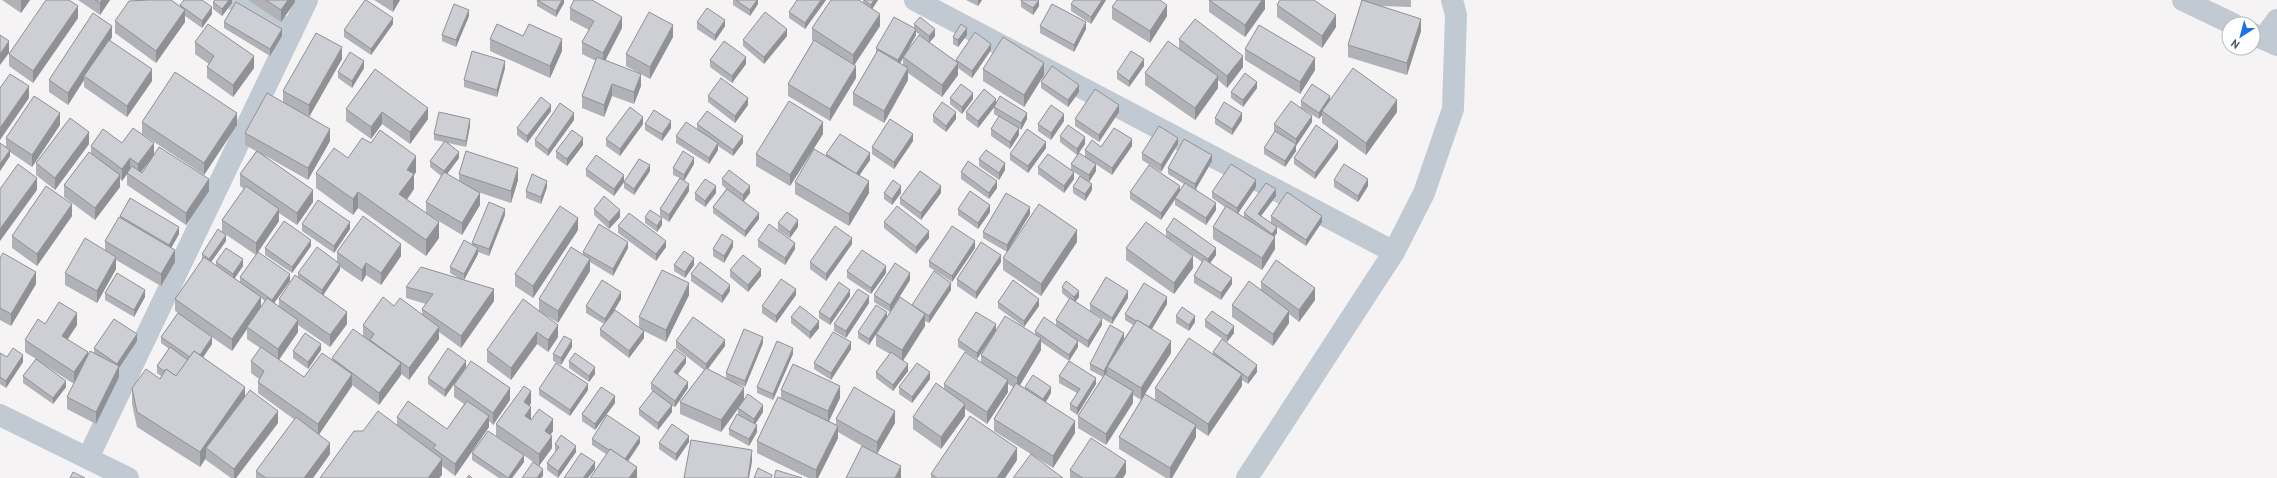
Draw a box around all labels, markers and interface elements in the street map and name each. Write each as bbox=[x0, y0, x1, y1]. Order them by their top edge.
north arrow bbox=[2221, 16, 2261, 56]
text: N bbox=[2228, 36, 2242, 52]

